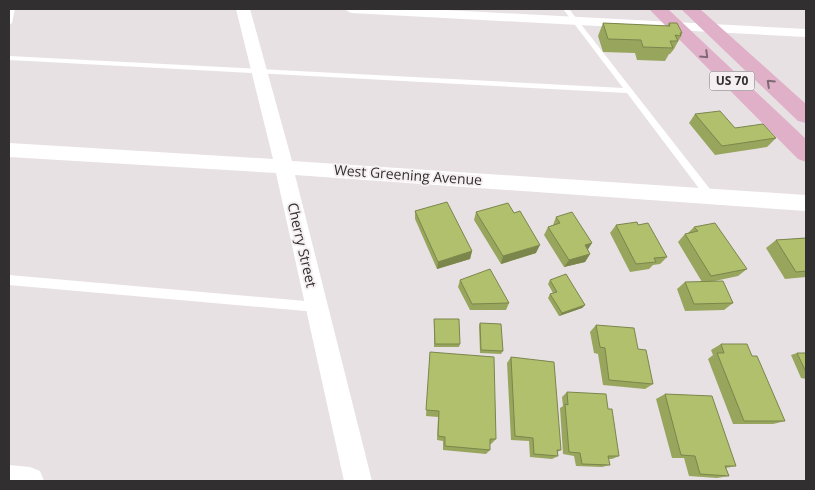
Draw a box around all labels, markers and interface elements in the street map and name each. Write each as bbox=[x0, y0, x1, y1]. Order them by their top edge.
one-way arrow bbox=[699, 49, 708, 58]
road number: US 70 bbox=[710, 72, 754, 90]
one-way arrow bbox=[767, 80, 776, 89]
street label: West Greening Avenue bbox=[333, 160, 483, 189]
street label: Cherry Street bbox=[284, 201, 321, 289]

